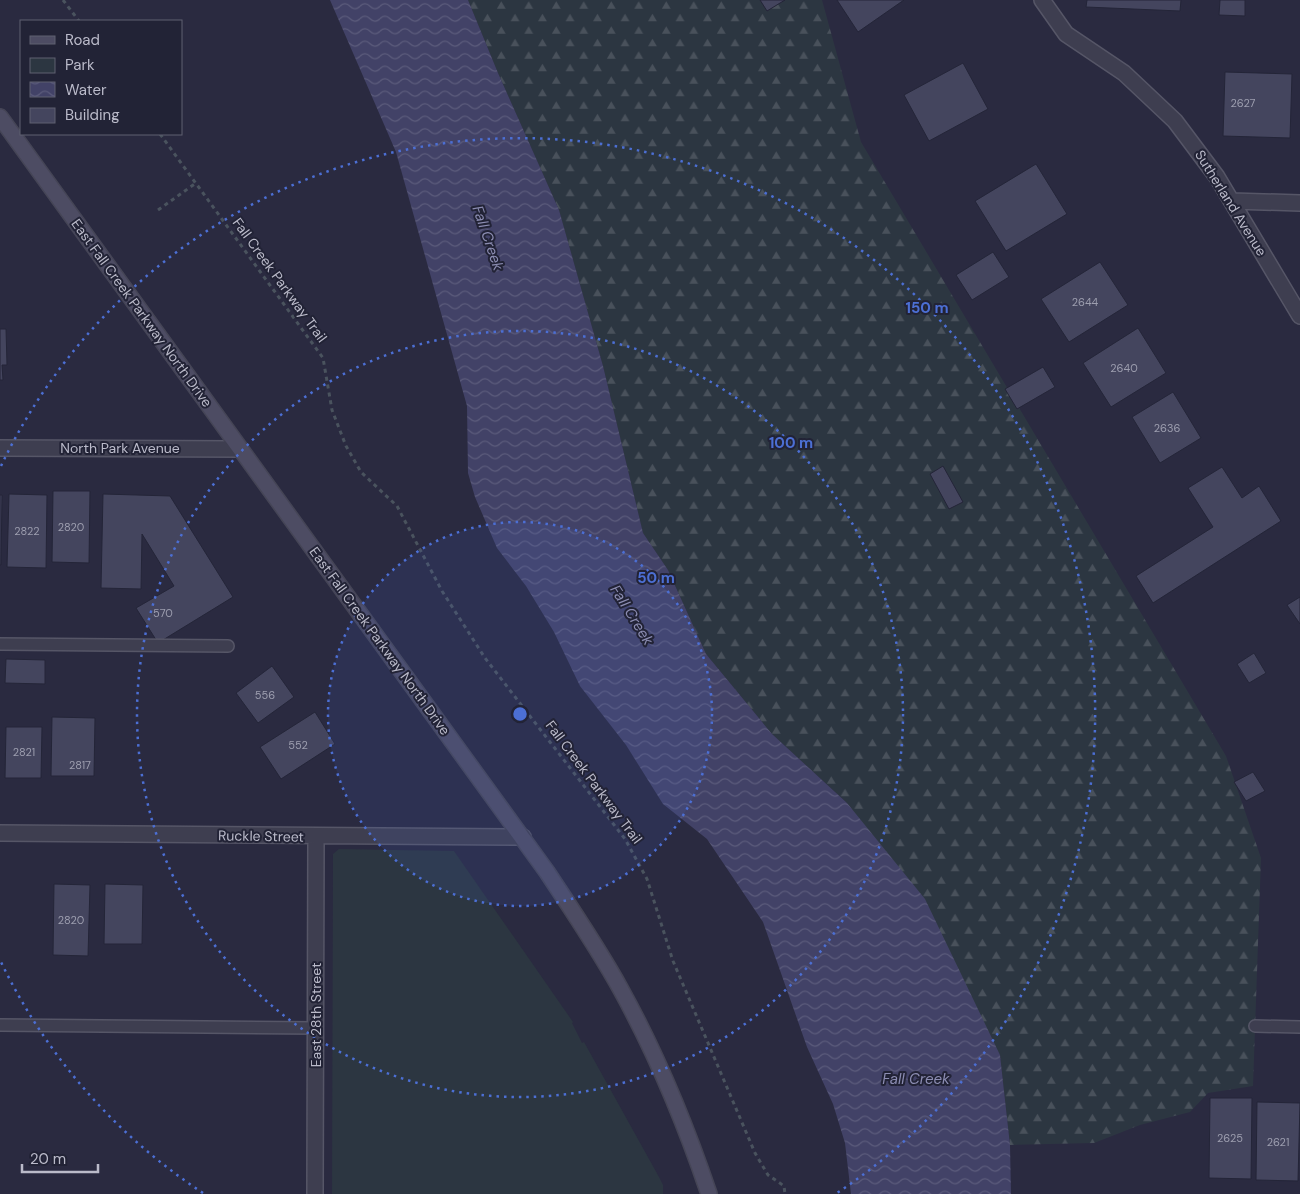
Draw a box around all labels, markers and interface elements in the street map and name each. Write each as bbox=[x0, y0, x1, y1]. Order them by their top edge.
legend bbox=[20, 20, 182, 135]
text: Road bbox=[65, 30, 100, 50]
text: Park bbox=[65, 55, 95, 75]
text: Water bbox=[65, 80, 107, 100]
house number: 2627 bbox=[1231, 96, 1256, 110]
text: Building bbox=[65, 105, 120, 125]
street label: Sutherland Avenue bbox=[1191, 147, 1271, 259]
water label: Fall Creek bbox=[468, 203, 509, 274]
street label: Fall Creek Parkway Trail bbox=[229, 214, 331, 346]
street label: East Fall Creek Parkway North Drive bbox=[68, 215, 216, 411]
house number: 2644 bbox=[1072, 295, 1099, 309]
text: 150 m bbox=[906, 298, 949, 318]
house number: 2640 bbox=[1110, 361, 1138, 375]
house number: 2636 bbox=[1154, 421, 1180, 435]
text: 100 m bbox=[769, 433, 813, 453]
street label: North Park Avenue bbox=[60, 439, 180, 457]
house number: 2820 bbox=[58, 520, 84, 534]
house number: 2822 bbox=[14, 524, 40, 538]
street label: East Fall Creek Parkway North Drive bbox=[306, 543, 454, 739]
text: 50 m bbox=[637, 568, 675, 588]
water label: Fall Creek bbox=[606, 581, 659, 649]
house number: 570 bbox=[153, 606, 173, 620]
house number: 556 bbox=[255, 688, 275, 702]
centre of rings bbox=[511, 705, 529, 723]
street label: Fall Creek Parkway Trail bbox=[542, 717, 646, 847]
house number: 552 bbox=[288, 738, 308, 752]
house number: 2821 bbox=[13, 745, 35, 759]
house number: 2817 bbox=[69, 758, 91, 772]
street label: Ruckle Street bbox=[218, 826, 304, 846]
house number: 2820 bbox=[58, 913, 84, 927]
street label: East 28th Street bbox=[307, 963, 325, 1067]
water label: Fall Creek bbox=[882, 1069, 950, 1089]
house number: 2625 bbox=[1217, 1131, 1243, 1145]
house number: 2621 bbox=[1267, 1135, 1289, 1149]
scale bar bbox=[22, 1142, 99, 1174]
text: 20 m bbox=[30, 1149, 66, 1169]

